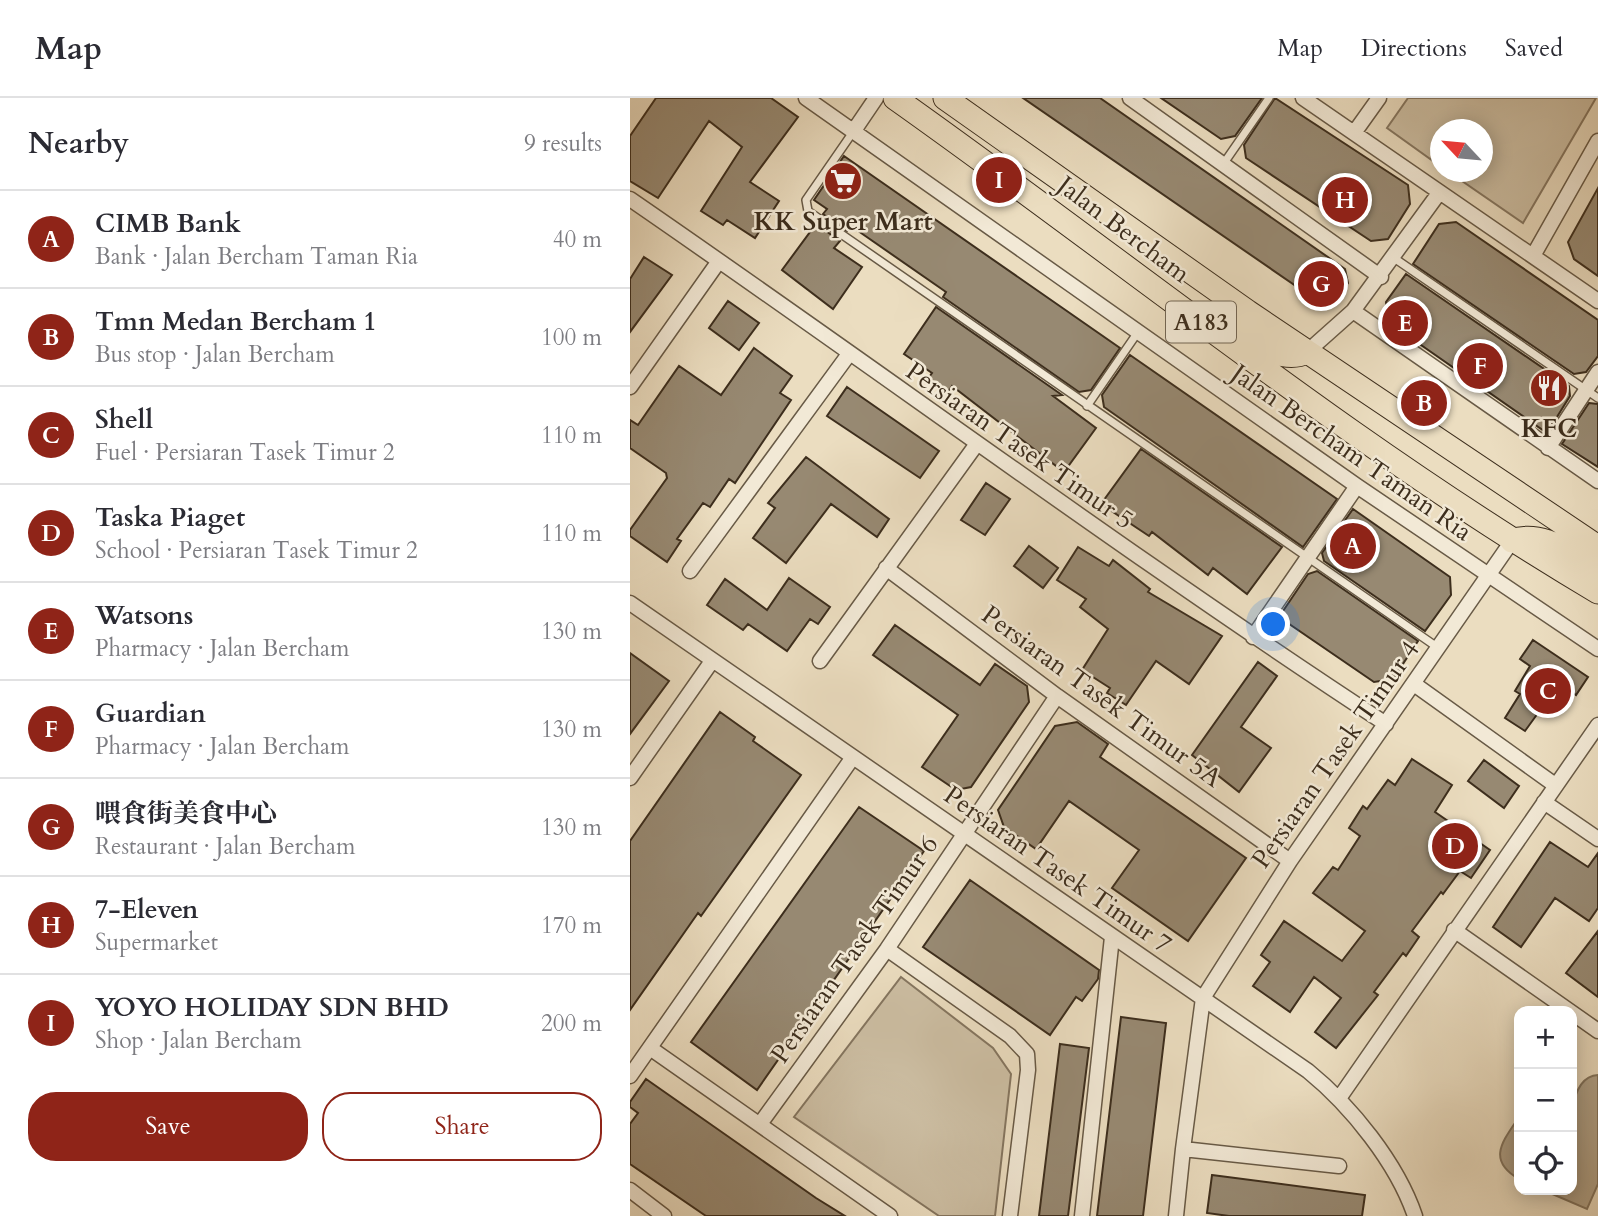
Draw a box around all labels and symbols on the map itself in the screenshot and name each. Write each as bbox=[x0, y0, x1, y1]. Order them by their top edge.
north arrow bbox=[1430, 119, 1493, 182]
pin: I bbox=[976, 154, 1022, 206]
supermarket icon: KK Super Mart bbox=[822, 160, 864, 202]
street label: Jalan Bercham bbox=[1047, 165, 1197, 291]
pin: H bbox=[1322, 174, 1368, 226]
place label: KK Super Mart bbox=[753, 204, 933, 239]
pin: G bbox=[1298, 258, 1344, 310]
pin: E bbox=[1382, 297, 1428, 349]
road number: A183 bbox=[1166, 302, 1236, 342]
pin: F bbox=[1457, 340, 1503, 392]
street label: Persiaran Tasek Timur 5 bbox=[899, 353, 1141, 537]
street label: Jalan Bercham Taman Ria bbox=[1226, 357, 1478, 547]
restaurant icon: KFC bbox=[1528, 367, 1570, 409]
pin: B bbox=[1401, 377, 1447, 429]
place label: KFC bbox=[1521, 411, 1577, 446]
pin: A bbox=[1330, 520, 1376, 572]
street label: Persiaran Tasek Timur 5A bbox=[975, 597, 1229, 796]
your location bbox=[1256, 607, 1290, 641]
street label: Persiaran Tasek Timur 4 bbox=[1243, 633, 1427, 875]
pin: C bbox=[1525, 665, 1571, 717]
street label: Persiaran Tasek Timur 7 bbox=[937, 777, 1179, 961]
pin: D bbox=[1432, 820, 1478, 872]
street label: Persiaran Tasek Timur 6 bbox=[762, 828, 946, 1070]

